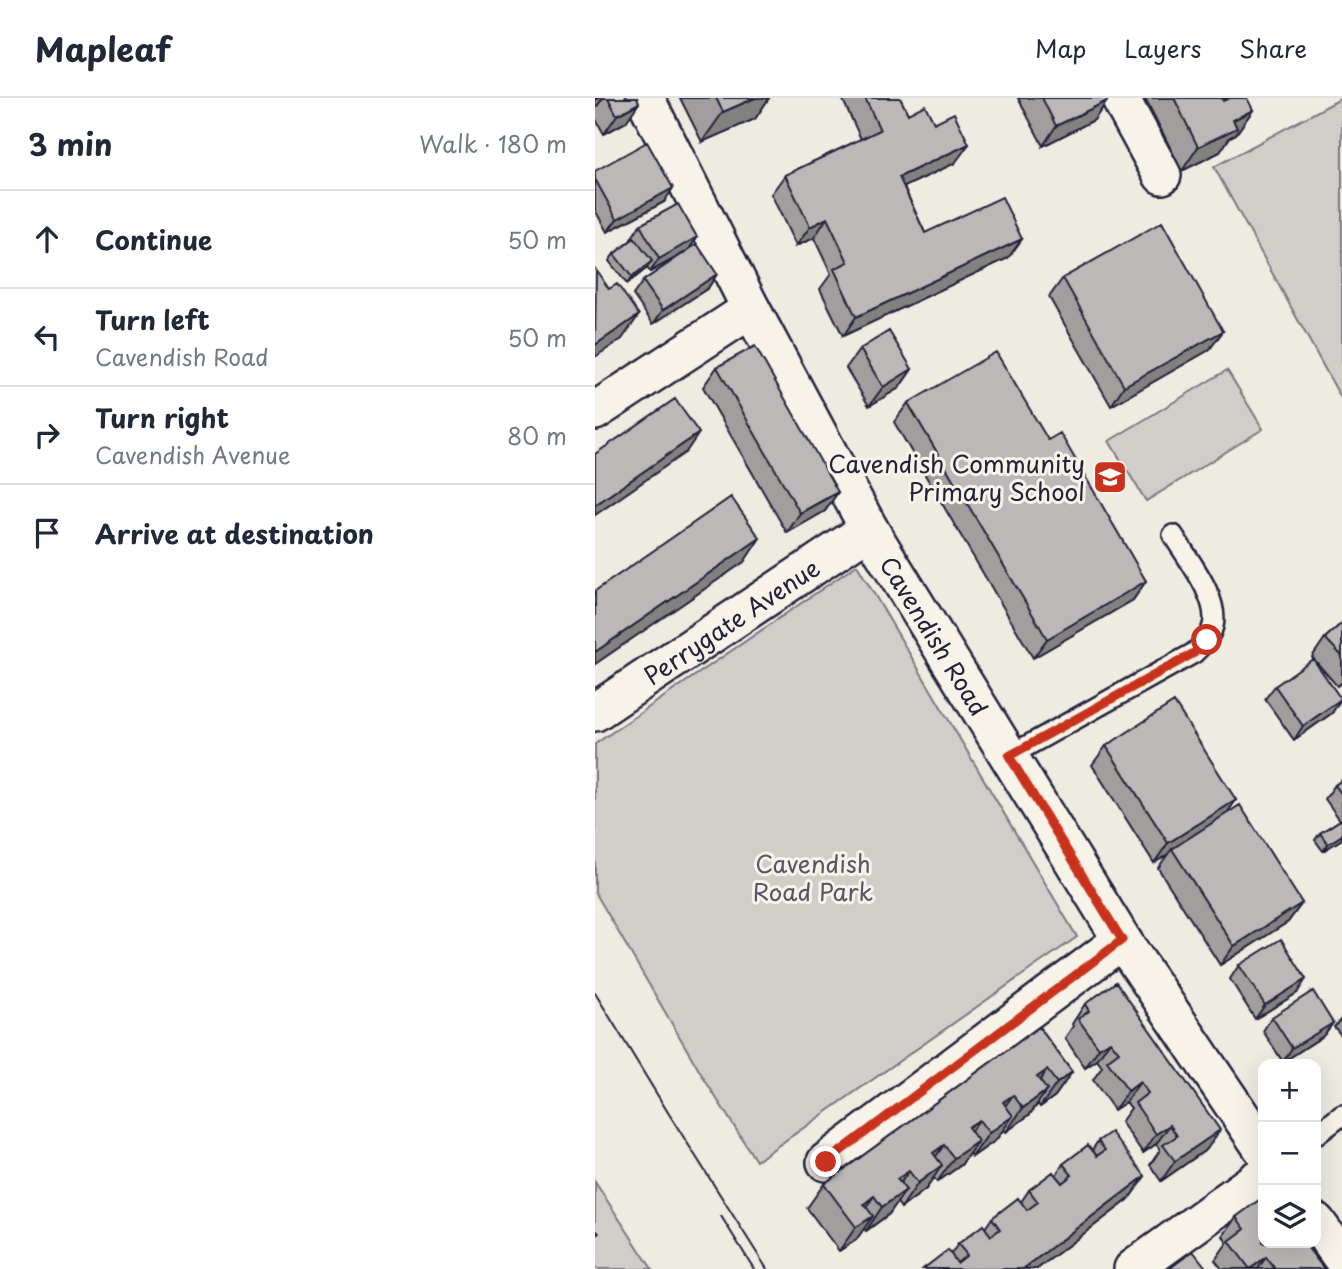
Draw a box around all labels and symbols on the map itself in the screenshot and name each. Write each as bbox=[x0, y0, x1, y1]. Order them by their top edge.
place label: Cavendish Community Primary School bbox=[828, 445, 1085, 509]
school or university icon: Cavendish Community Primary School bbox=[1091, 458, 1129, 496]
street label: Perrygate Avenue bbox=[636, 549, 826, 693]
street label: Cavendish Road bbox=[872, 549, 998, 722]
route start bbox=[1191, 624, 1222, 655]
park label: Cavendish Road Park bbox=[753, 845, 873, 909]
route end bbox=[810, 1146, 841, 1177]

